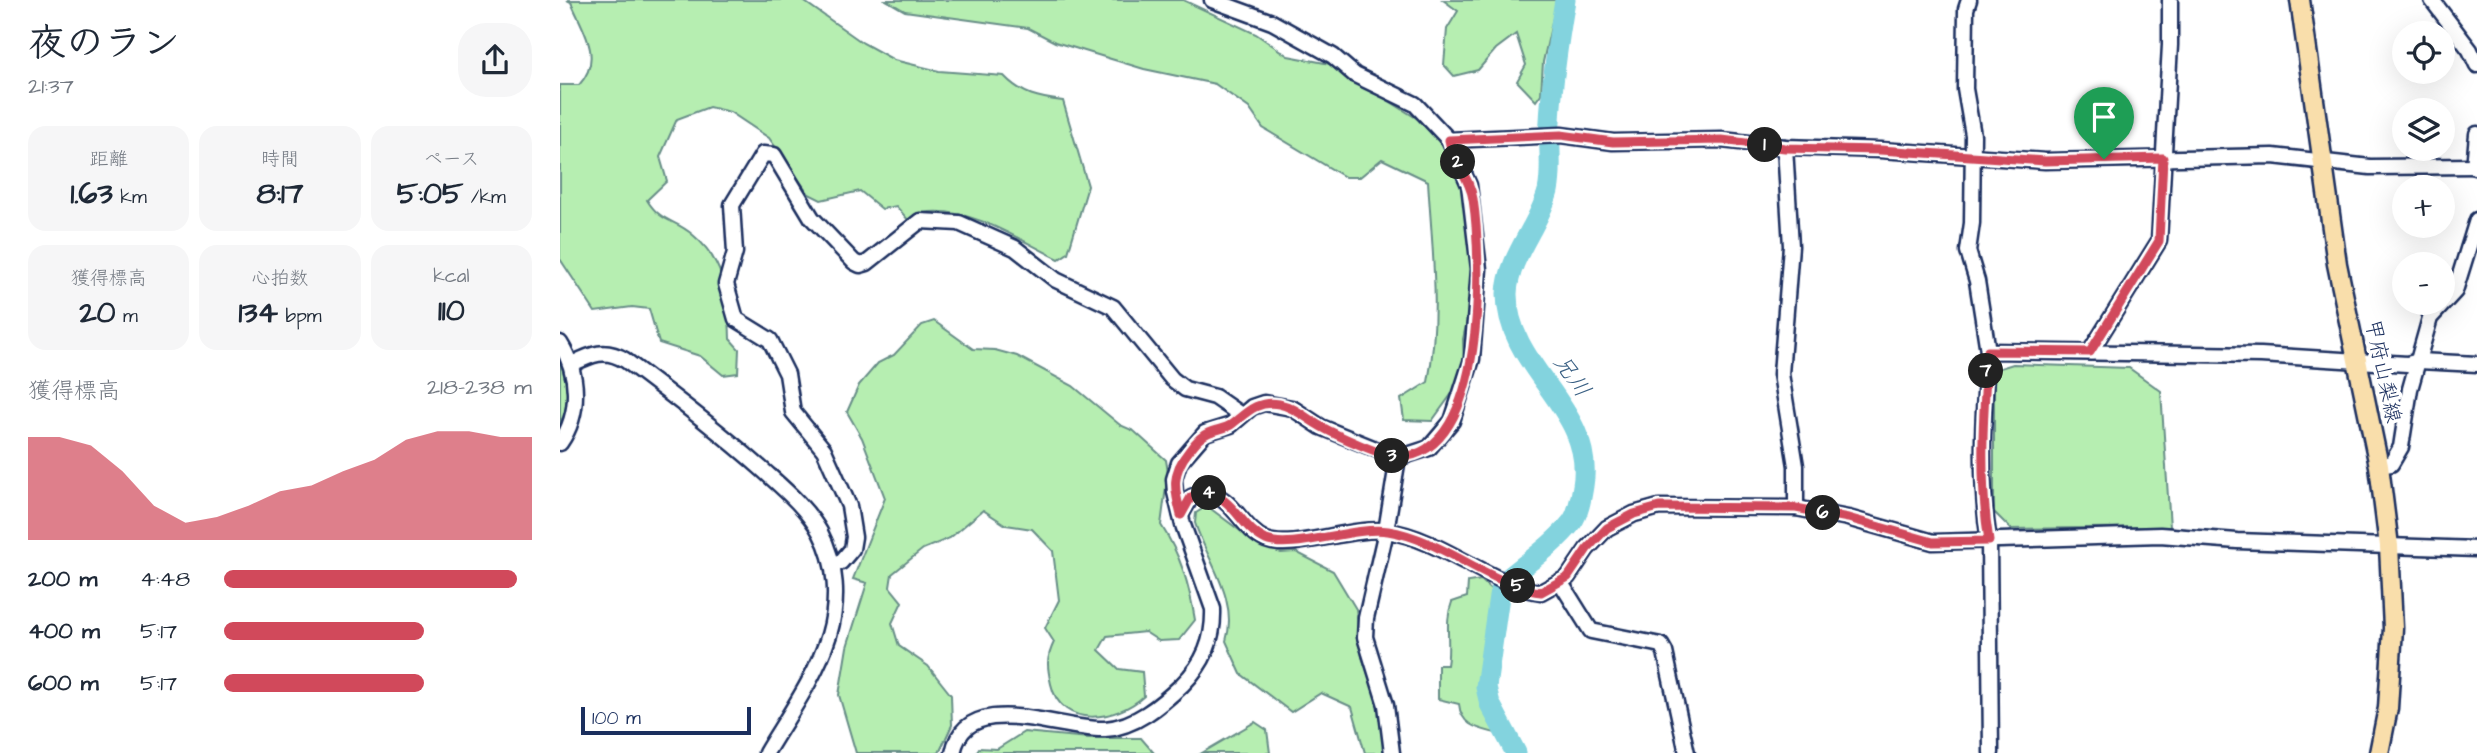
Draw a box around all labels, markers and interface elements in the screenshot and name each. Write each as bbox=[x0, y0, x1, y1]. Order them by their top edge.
text: 夜のラン bbox=[28, 18, 180, 70]
map controls bbox=[2392, 21, 2455, 315]
button: locate bbox=[2392, 21, 2455, 84]
button: share bbox=[458, 23, 532, 97]
text: 21:37 bbox=[28, 70, 74, 102]
pin bbox=[2074, 87, 2134, 159]
icon: arrive bbox=[2085, 98, 2123, 136]
button: layers bbox=[2392, 98, 2455, 161]
pin: 1 bbox=[1748, 128, 1782, 162]
text: 1 bbox=[1763, 131, 1766, 158]
pin: 2 bbox=[1440, 144, 1476, 180]
text: 距離 bbox=[90, 146, 128, 173]
text: 時間 bbox=[261, 146, 299, 173]
text: ペース bbox=[423, 146, 479, 173]
text: 2 bbox=[1452, 148, 1463, 175]
text: 1.63 bbox=[71, 173, 113, 215]
text: 8:17 bbox=[257, 173, 303, 215]
text: 5:05 bbox=[397, 173, 463, 215]
button: + bbox=[2392, 175, 2455, 238]
text: km bbox=[113, 184, 147, 211]
text: /km bbox=[463, 184, 506, 211]
button: − bbox=[2392, 252, 2455, 315]
text: kcal bbox=[433, 263, 470, 290]
text: 獲得標高 bbox=[71, 265, 147, 292]
text: 心拍数 bbox=[251, 265, 309, 292]
text: 110 bbox=[438, 290, 465, 332]
text: 20 bbox=[79, 292, 116, 334]
text: 134 bbox=[238, 292, 278, 334]
text: m bbox=[116, 303, 138, 330]
text: bpm bbox=[278, 303, 322, 330]
street label: 甲府山梨線 bbox=[2358, 317, 2408, 425]
water label: 兄川 bbox=[1546, 348, 1598, 404]
pin: 7 bbox=[1968, 354, 2004, 388]
text: 7 bbox=[1980, 357, 1991, 384]
text: 218–238 m bbox=[427, 371, 532, 403]
text: 獲得標高 bbox=[28, 375, 120, 407]
pin: 3 bbox=[1374, 438, 1410, 474]
text: 3 bbox=[1387, 442, 1396, 469]
pin: 4 bbox=[1192, 476, 1226, 510]
text: 4 bbox=[1202, 479, 1215, 506]
pin: 6 bbox=[1806, 496, 1840, 530]
text: 6 bbox=[1817, 499, 1828, 526]
text: 200 m bbox=[28, 563, 97, 595]
text: 4:48 bbox=[140, 563, 190, 595]
pin: 5 bbox=[1500, 568, 1536, 604]
text: 5 bbox=[1511, 572, 1524, 599]
text: 400 m bbox=[28, 615, 100, 647]
text: 5:17 bbox=[140, 615, 177, 647]
text: 600 m bbox=[28, 667, 99, 699]
text: 5:17 bbox=[140, 667, 177, 699]
scale bar bbox=[581, 704, 751, 736]
text: 100 m bbox=[592, 705, 641, 732]

